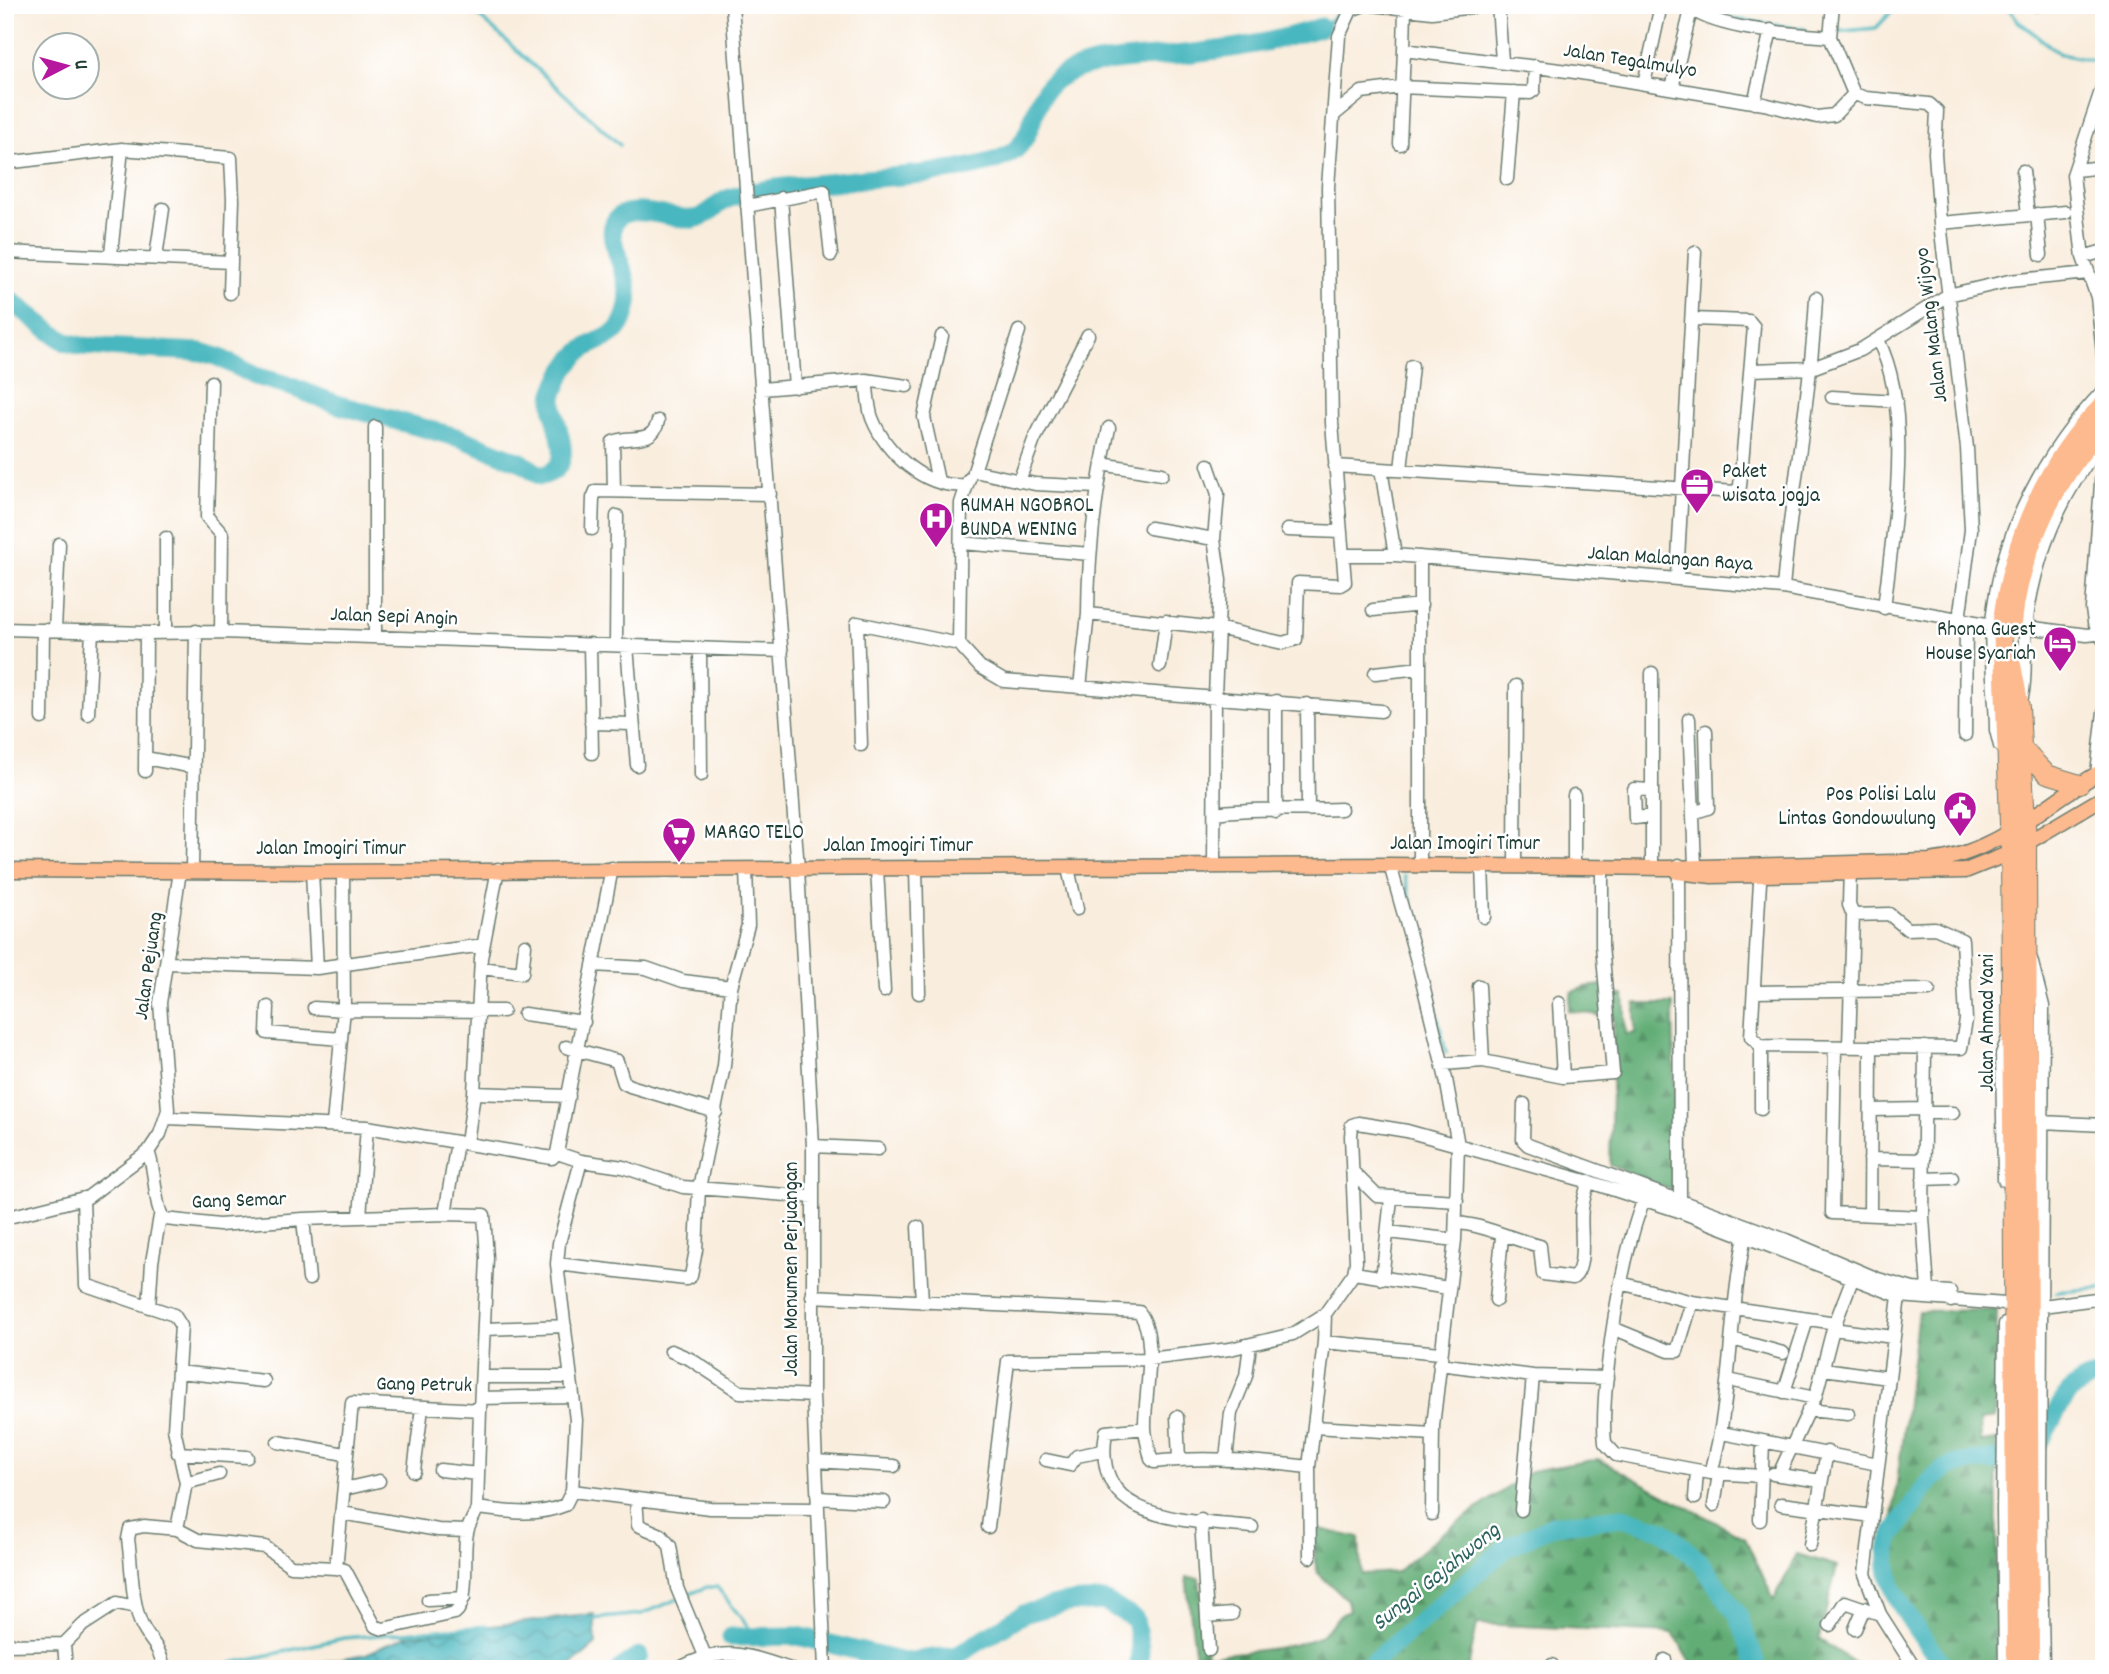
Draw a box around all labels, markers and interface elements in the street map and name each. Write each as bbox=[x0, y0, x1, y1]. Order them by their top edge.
north arrow bbox=[32, 32, 102, 102]
street label: Jalan Tegalmulyo bbox=[1561, 37, 1699, 87]
text: U bbox=[66, 59, 93, 71]
street label: Jalan Malang Wijoyo bbox=[1909, 246, 1957, 404]
place label: Paket wisata jogja bbox=[1722, 458, 1821, 512]
office icon: Paket wisata jogja bbox=[1678, 466, 1716, 515]
place label: RUMAH NGOBROL BUNDA WENING bbox=[960, 492, 1094, 546]
hospital icon: RUMAH NGOBROL BUNDA WENING bbox=[917, 500, 955, 549]
street label: Jalan Malangan Raya bbox=[1586, 539, 1755, 581]
street label: Jalan Sepi Angin bbox=[330, 601, 458, 635]
place label: Rhona Guest House Syariah bbox=[1925, 616, 2036, 670]
hotel icon: Rhona Guest House Syariah bbox=[2041, 624, 2079, 673]
place label: Pos Polisi Lalu Lintas Gondowulung bbox=[1778, 781, 1936, 835]
public building icon: Pos Polisi Lalu Lintas Gondowulung bbox=[1941, 789, 1979, 838]
supermarket icon: MARGO TELO bbox=[660, 815, 698, 864]
place label: MARGO TELO bbox=[704, 819, 804, 849]
street label: Jalan Imogiri Timur bbox=[1390, 830, 1540, 860]
street label: Jalan Imogiri Timur bbox=[823, 832, 973, 862]
street label: Jalan Imogiri Timur bbox=[256, 835, 406, 865]
street label: Jalan Pejuang bbox=[128, 910, 172, 1022]
street label: Jalan Ahmad Yani bbox=[1974, 954, 2004, 1092]
street label: Jalan Monumen Perjuangan bbox=[778, 1162, 808, 1376]
street label: Gang Semar bbox=[191, 1185, 287, 1219]
street label: Gang Petruk bbox=[376, 1370, 472, 1402]
water label: Sungai Gajahwong bbox=[1366, 1515, 1509, 1640]

